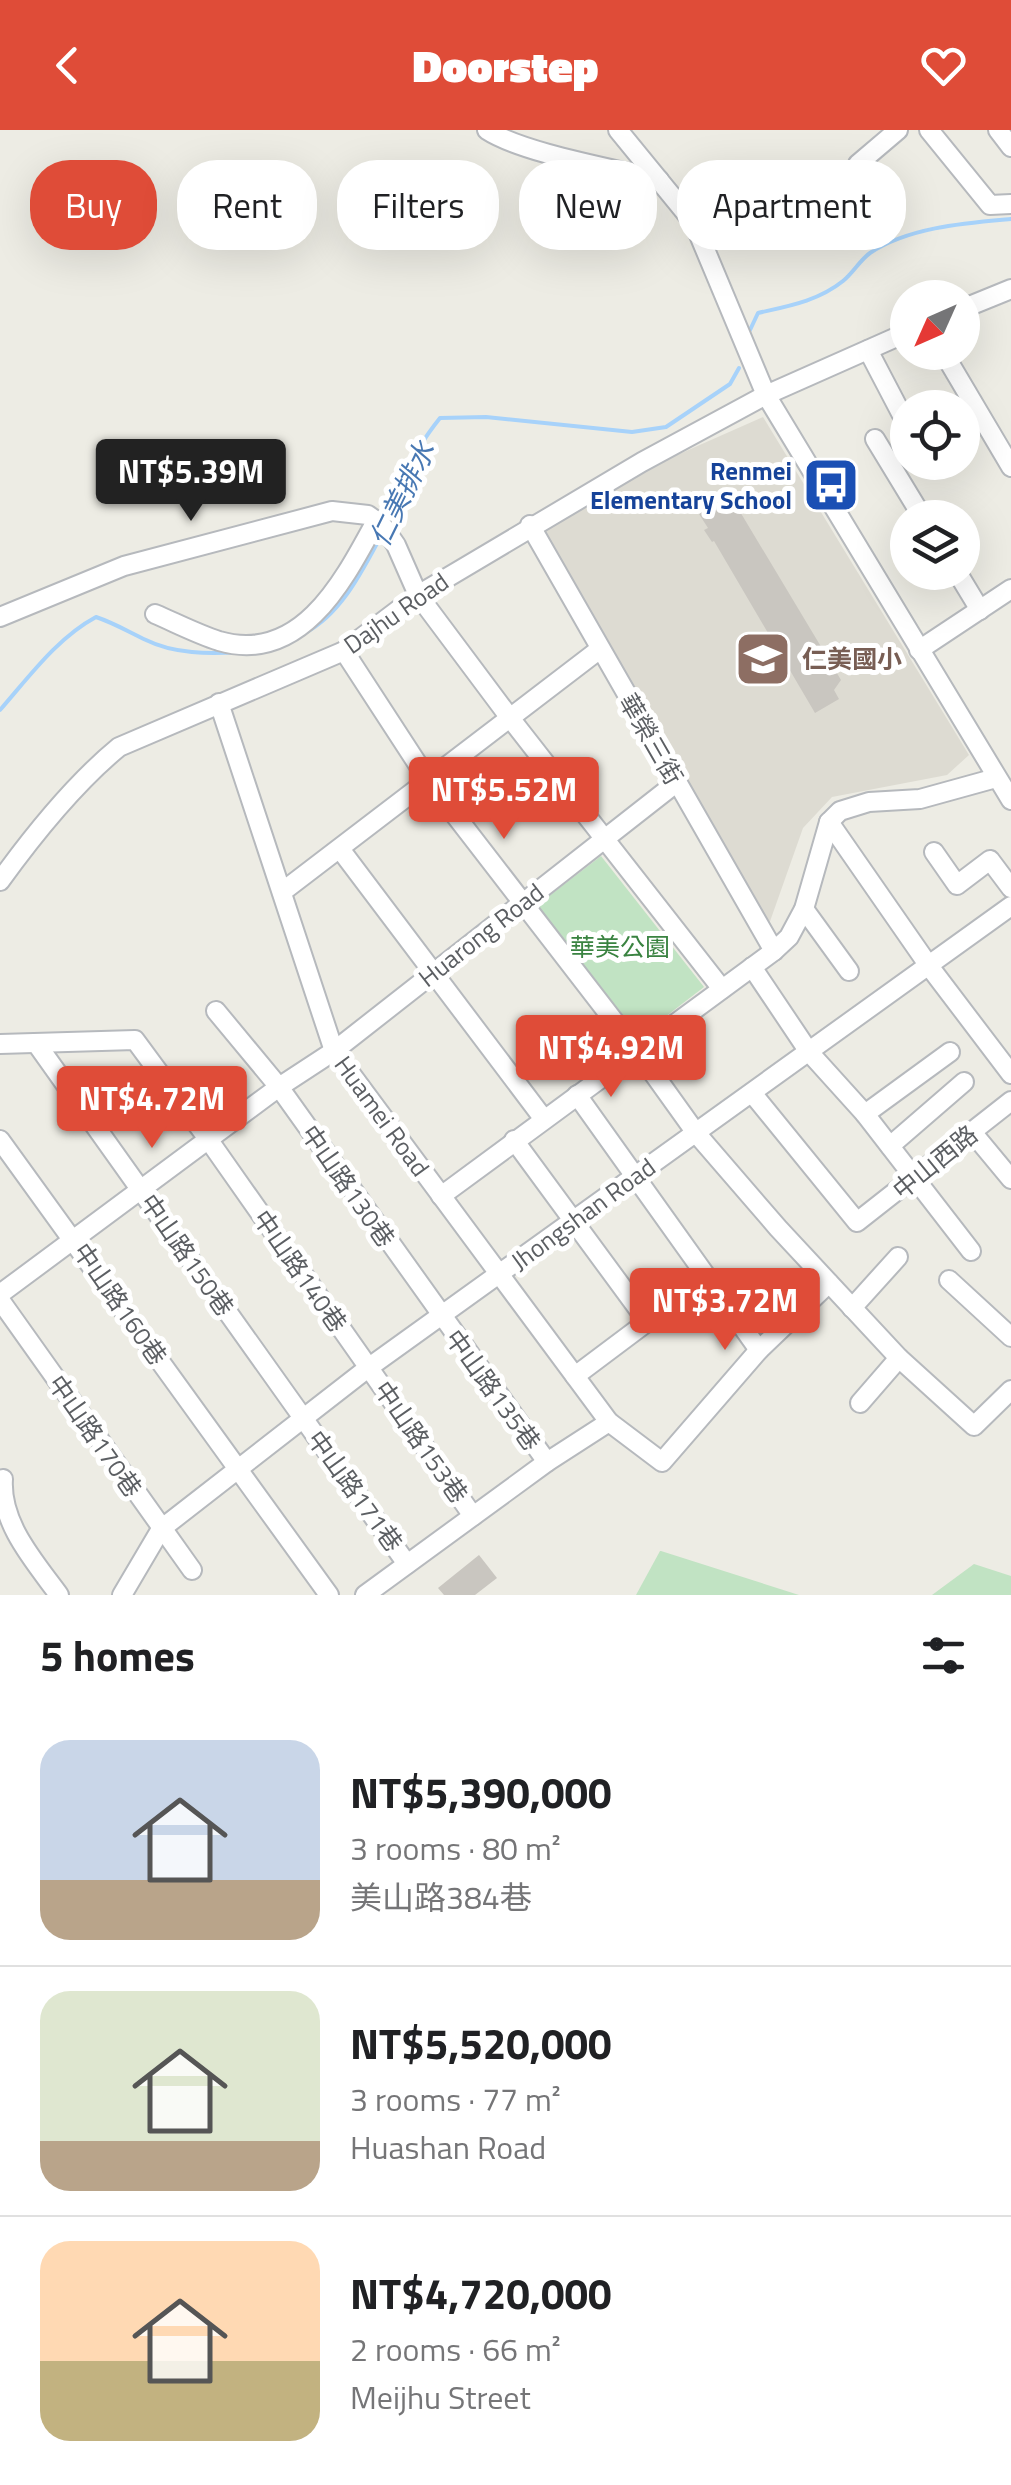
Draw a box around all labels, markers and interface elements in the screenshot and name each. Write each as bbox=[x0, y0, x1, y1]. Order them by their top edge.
text: Doorstep bbox=[413, 31, 598, 99]
icon: back bbox=[40, 38, 95, 93]
icon: heart bbox=[916, 38, 971, 93]
chip: Buy bbox=[30, 160, 157, 250]
chip: Rent bbox=[177, 160, 317, 250]
chip: Filters bbox=[337, 160, 499, 250]
chip: New bbox=[519, 160, 657, 250]
chip: Apartment bbox=[677, 160, 906, 250]
north arrow bbox=[890, 280, 980, 370]
map controls bbox=[890, 280, 980, 590]
button: locate bbox=[890, 390, 980, 480]
water label: 仁美排水 bbox=[358, 432, 446, 554]
pin: NT$5.39M bbox=[88, 439, 294, 524]
text: NT$5.39M bbox=[118, 447, 264, 495]
place label: Renmei Elementary School bbox=[590, 452, 792, 519]
bus stop icon: Renmei Elementary School bbox=[801, 455, 861, 515]
button: layers bbox=[890, 500, 980, 590]
street label: Dajhu Road bbox=[336, 563, 456, 663]
school or university icon: 仁美國小 bbox=[733, 629, 793, 689]
place label: 仁美國小 bbox=[802, 640, 902, 678]
street label: 華榮三街 bbox=[610, 686, 692, 792]
pin: NT$5.52M bbox=[401, 757, 607, 842]
text: NT$5.52M bbox=[431, 765, 577, 813]
street label: Huarong Road bbox=[410, 874, 552, 996]
park label: 華美公園 bbox=[570, 928, 670, 966]
pin: NT$4.92M bbox=[508, 1015, 714, 1100]
text: NT$4.92M bbox=[538, 1023, 684, 1071]
street label: Huamei Road bbox=[325, 1048, 439, 1184]
pin: NT$4.72M bbox=[49, 1066, 255, 1151]
text: NT$4.72M bbox=[79, 1074, 225, 1122]
street label: 中山西路 bbox=[884, 1116, 986, 1208]
street label: 中山路130巷 bbox=[292, 1117, 404, 1255]
street label: Jhongshan Road bbox=[503, 1148, 663, 1280]
street label: 中山路150巷 bbox=[131, 1186, 243, 1324]
street label: 中山路140巷 bbox=[244, 1202, 356, 1340]
street label: 中山路160巷 bbox=[64, 1235, 176, 1373]
pin: NT$3.72M bbox=[622, 1268, 828, 1353]
text: NT$3.72M bbox=[652, 1276, 798, 1324]
street label: 中山路135巷 bbox=[436, 1321, 550, 1459]
street label: 中山路170巷 bbox=[39, 1367, 151, 1505]
street label: 中山路153巷 bbox=[365, 1373, 477, 1511]
street label: 中山路171巷 bbox=[298, 1422, 412, 1560]
text: 5 homes bbox=[40, 1623, 195, 1687]
icon: filters bbox=[916, 1628, 971, 1683]
text: NT$5,390,000 bbox=[350, 1760, 611, 1824]
icon: home bbox=[120, 1780, 240, 1900]
text: 3 rooms · 80 m² bbox=[350, 1824, 561, 1872]
text: 美山路384巷 bbox=[350, 1873, 532, 1921]
text: NT$5,520,000 bbox=[350, 2011, 611, 2075]
icon: home bbox=[120, 2031, 240, 2151]
text: 3 rooms · 77 m² bbox=[350, 2075, 561, 2123]
text: Huashan Road bbox=[350, 2123, 546, 2171]
text: NT$4,720,000 bbox=[350, 2261, 611, 2325]
icon: home bbox=[120, 2281, 240, 2401]
text: 2 rooms · 66 m² bbox=[350, 2325, 561, 2373]
text: Meijhu Street bbox=[350, 2373, 531, 2421]

